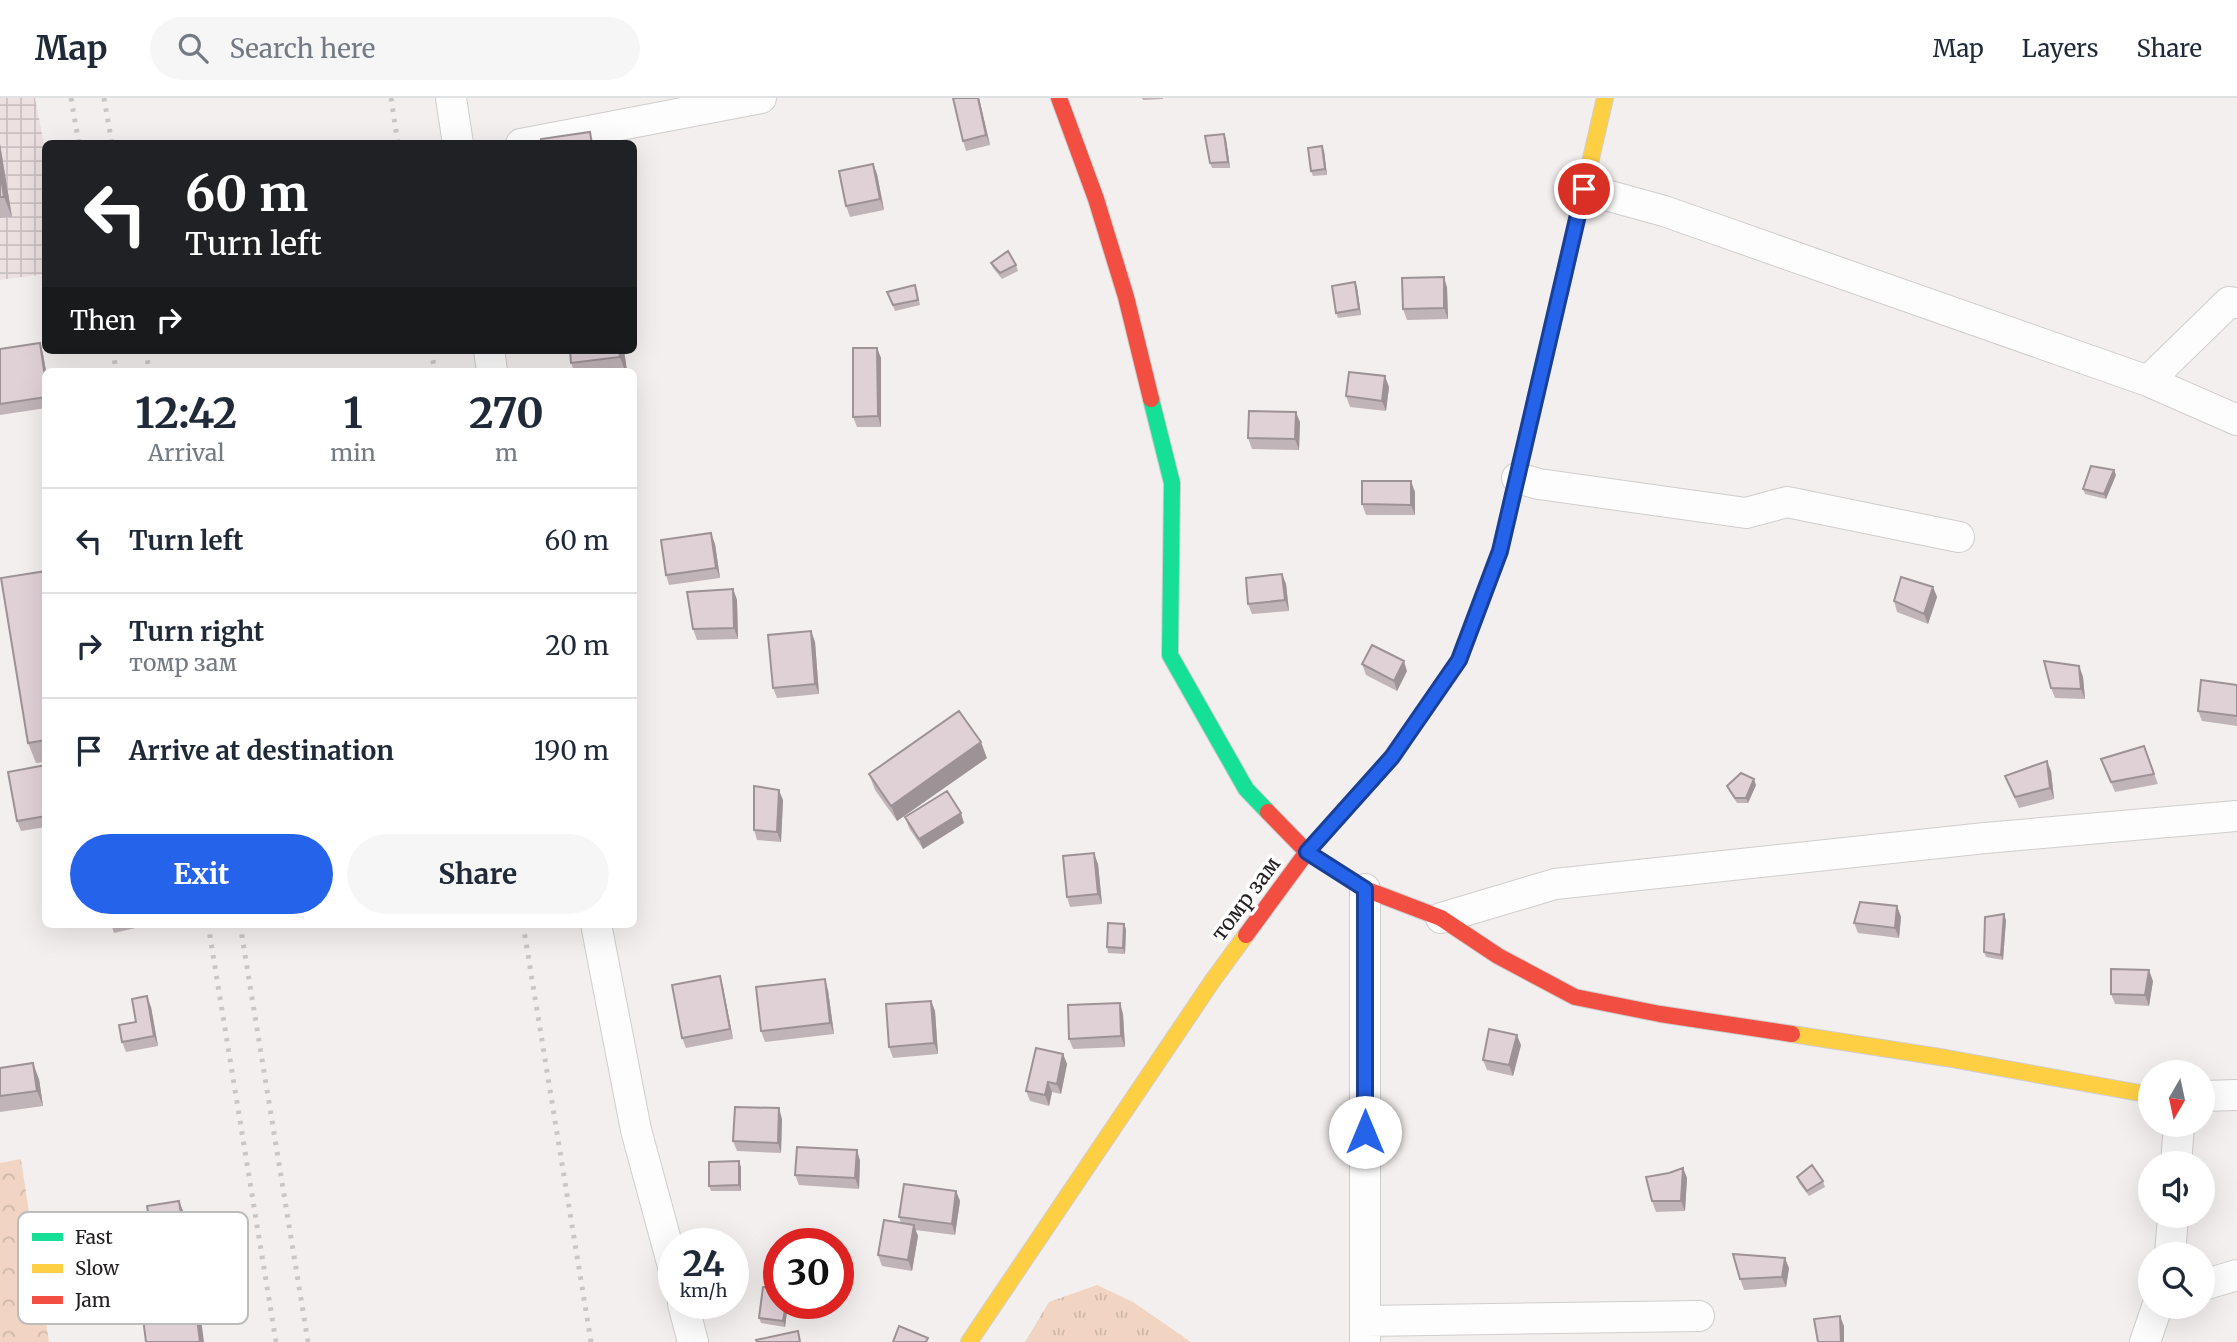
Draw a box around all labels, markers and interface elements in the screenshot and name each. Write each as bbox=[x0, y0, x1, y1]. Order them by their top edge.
search box bbox=[150, 17, 640, 80]
text: Map bbox=[35, 28, 108, 69]
icon: search bbox=[174, 29, 212, 67]
text: Search here bbox=[230, 32, 375, 65]
text: Map bbox=[1933, 33, 1984, 64]
text: Layers bbox=[2022, 33, 2098, 64]
text: Share bbox=[2136, 33, 2202, 64]
pin bbox=[1554, 159, 1614, 219]
text: 60 m bbox=[185, 163, 308, 224]
icon: left bbox=[70, 168, 161, 259]
icon: arrive bbox=[1565, 170, 1603, 208]
text: Turn left bbox=[185, 224, 322, 264]
icon: right bbox=[150, 301, 188, 339]
text: Then bbox=[70, 304, 136, 337]
text: 12:42 bbox=[135, 387, 237, 439]
text: 1 bbox=[343, 387, 363, 439]
text: 270 bbox=[469, 387, 544, 439]
text: Arrival bbox=[148, 438, 225, 467]
text: min bbox=[330, 438, 376, 467]
text: m bbox=[495, 438, 518, 467]
icon: left bbox=[70, 522, 108, 560]
text: Turn left bbox=[129, 524, 243, 557]
text: 60 m bbox=[545, 524, 609, 557]
text: Turn right bbox=[129, 615, 264, 648]
icon: right bbox=[70, 627, 108, 665]
text: 20 m bbox=[545, 629, 609, 662]
text: томр зам bbox=[129, 648, 237, 677]
icon: arrive bbox=[70, 732, 108, 770]
text: Arrive at destination bbox=[129, 734, 394, 767]
text: 190 m bbox=[534, 734, 609, 767]
button: Exit bbox=[70, 834, 333, 914]
button: Share bbox=[347, 834, 609, 914]
street label: томр зам bbox=[1205, 851, 1286, 946]
north arrow bbox=[2138, 1060, 2216, 1138]
map controls bbox=[2138, 1060, 2215, 1319]
position arrow bbox=[1328, 1095, 1402, 1169]
button: sound bbox=[2138, 1151, 2215, 1228]
legend bbox=[18, 1212, 248, 1324]
text: Fast bbox=[75, 1225, 113, 1249]
speed limit sign: 30 bbox=[763, 1228, 854, 1319]
text: 24 bbox=[682, 1242, 725, 1286]
button: search bbox=[2138, 1242, 2215, 1319]
text: Slow bbox=[75, 1256, 120, 1280]
text: km/h bbox=[680, 1279, 727, 1302]
text: Jam bbox=[74, 1288, 111, 1312]

